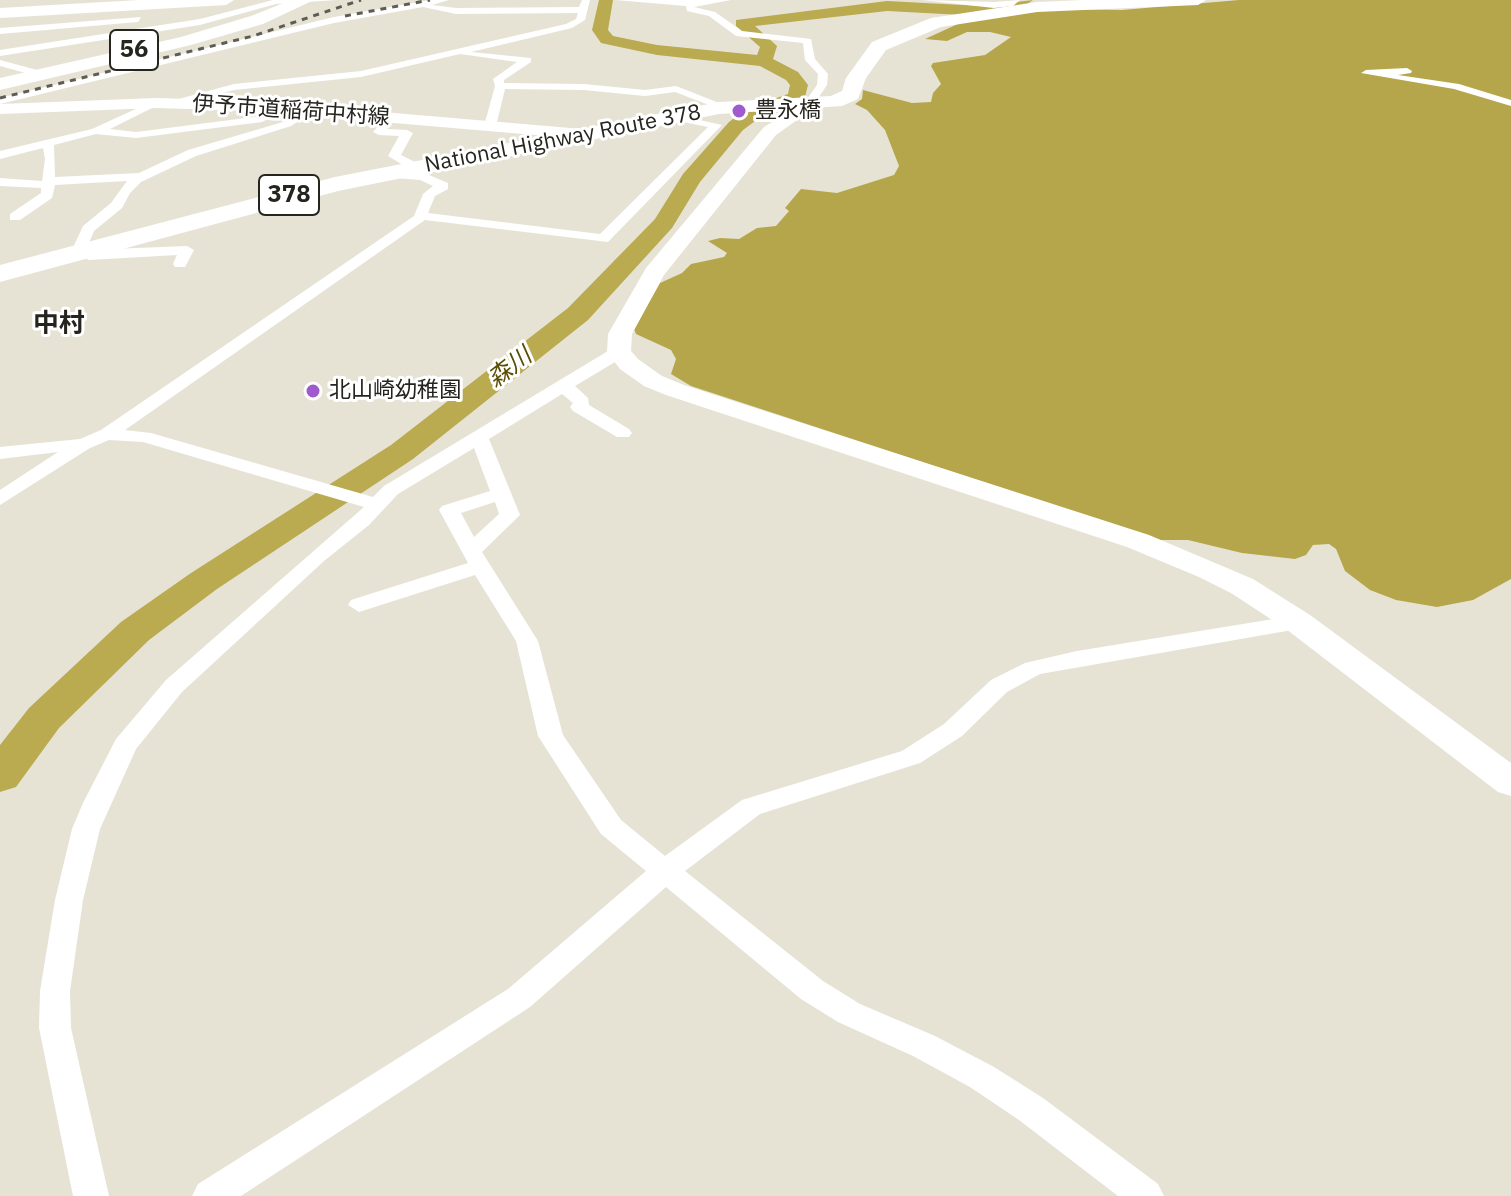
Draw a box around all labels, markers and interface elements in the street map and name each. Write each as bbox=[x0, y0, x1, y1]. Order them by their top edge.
road number: 56 bbox=[110, 30, 158, 70]
street label: 伊予市道稲荷中村線 bbox=[191, 91, 391, 131]
place label: 豊永橋 bbox=[755, 98, 821, 124]
street label: National Highway Route 378 bbox=[423, 99, 703, 179]
marker: 豊永橋 bbox=[730, 102, 748, 120]
road number: 378 bbox=[259, 175, 319, 215]
district label: 中村 bbox=[33, 308, 85, 340]
water label: 森川 bbox=[482, 342, 538, 394]
place label: 北山崎幼稚園 bbox=[329, 378, 461, 404]
marker: 北山崎幼稚園 bbox=[304, 382, 322, 400]

